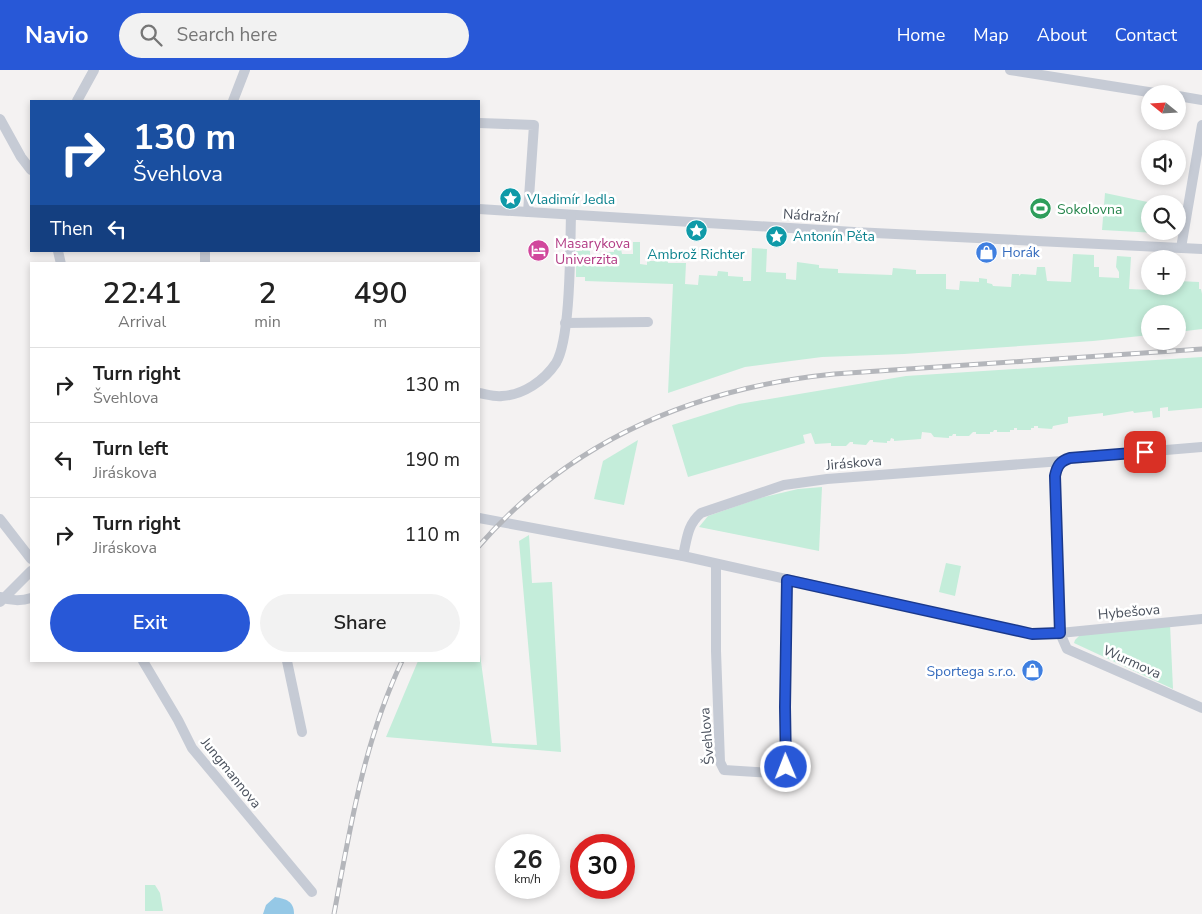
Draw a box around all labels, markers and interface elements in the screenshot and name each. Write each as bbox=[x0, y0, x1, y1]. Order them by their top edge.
search box bbox=[119, 13, 469, 58]
text: Navio bbox=[25, 19, 89, 51]
icon: search bbox=[137, 21, 165, 49]
text: Search here bbox=[177, 22, 277, 48]
text: Home bbox=[897, 23, 945, 47]
text: Map bbox=[973, 23, 1009, 47]
text: About bbox=[1037, 23, 1087, 47]
text: Contact bbox=[1115, 23, 1177, 47]
north arrow bbox=[1141, 85, 1186, 130]
map controls bbox=[1141, 85, 1186, 350]
text: 130 m bbox=[133, 114, 236, 161]
icon: right bbox=[50, 120, 115, 185]
button: sound bbox=[1141, 140, 1186, 185]
text: Švehlova bbox=[133, 159, 223, 189]
place icon: Vladimír Jedla bbox=[499, 187, 523, 211]
place label: Vladimír Jedla bbox=[526, 190, 615, 209]
button: search bbox=[1141, 195, 1186, 240]
sports icon: Sokolovna bbox=[1029, 197, 1053, 221]
place label: Sokolovna bbox=[1057, 200, 1122, 219]
street label: Nádražní bbox=[782, 205, 840, 227]
icon: left bbox=[103, 215, 131, 243]
text: Then bbox=[50, 216, 93, 242]
place icon: Ambrož Richter bbox=[684, 219, 708, 243]
place icon: Antonín Pěta bbox=[765, 224, 789, 248]
place label: Antonín Pěta bbox=[793, 227, 875, 246]
place label: Masarykova Univerzita bbox=[555, 234, 630, 269]
hotel icon: Masarykova Univerzita bbox=[527, 239, 551, 263]
shop icon: Horák bbox=[974, 240, 998, 264]
place label: Horák bbox=[1002, 243, 1041, 262]
place label: Ambrož Richter bbox=[647, 245, 745, 264]
button: + bbox=[1141, 250, 1186, 295]
text: 22:41 bbox=[103, 273, 182, 314]
text: 2 bbox=[259, 273, 277, 314]
text: 490 bbox=[353, 273, 407, 314]
button: − bbox=[1141, 305, 1186, 350]
text: Arrival bbox=[118, 311, 166, 333]
text: min bbox=[254, 311, 281, 333]
text: m bbox=[374, 311, 387, 333]
text: Turn right bbox=[93, 361, 180, 387]
icon: right bbox=[50, 371, 78, 399]
text: 130 m bbox=[405, 372, 460, 398]
text: Švehlova bbox=[93, 387, 158, 409]
pin bbox=[1124, 431, 1166, 473]
text: Turn left bbox=[93, 436, 168, 462]
icon: arrive bbox=[1131, 438, 1159, 466]
icon: left bbox=[50, 446, 78, 474]
text: 190 m bbox=[405, 447, 460, 473]
street label: Jiráskova bbox=[824, 451, 883, 475]
text: Jiráskova bbox=[93, 462, 157, 484]
text: Turn right bbox=[93, 511, 180, 537]
icon: right bbox=[50, 521, 78, 549]
text: 110 m bbox=[405, 522, 460, 548]
text: Jiráskova bbox=[93, 537, 157, 559]
button: Exit bbox=[50, 594, 250, 652]
button: Share bbox=[260, 594, 460, 652]
street label: Hybešova bbox=[1097, 600, 1161, 624]
street label: Wurmova bbox=[1100, 641, 1164, 683]
shop icon: Sportega s.r.o. bbox=[1020, 659, 1044, 683]
place label: Sportega s.r.o. bbox=[926, 662, 1016, 681]
street label: Švehlova bbox=[695, 707, 719, 765]
street label: Jungmannova bbox=[196, 733, 265, 812]
position arrow bbox=[759, 740, 811, 792]
speed limit sign: 30 bbox=[570, 834, 635, 899]
text: 26 bbox=[512, 843, 543, 877]
text: km/h bbox=[514, 871, 541, 887]

